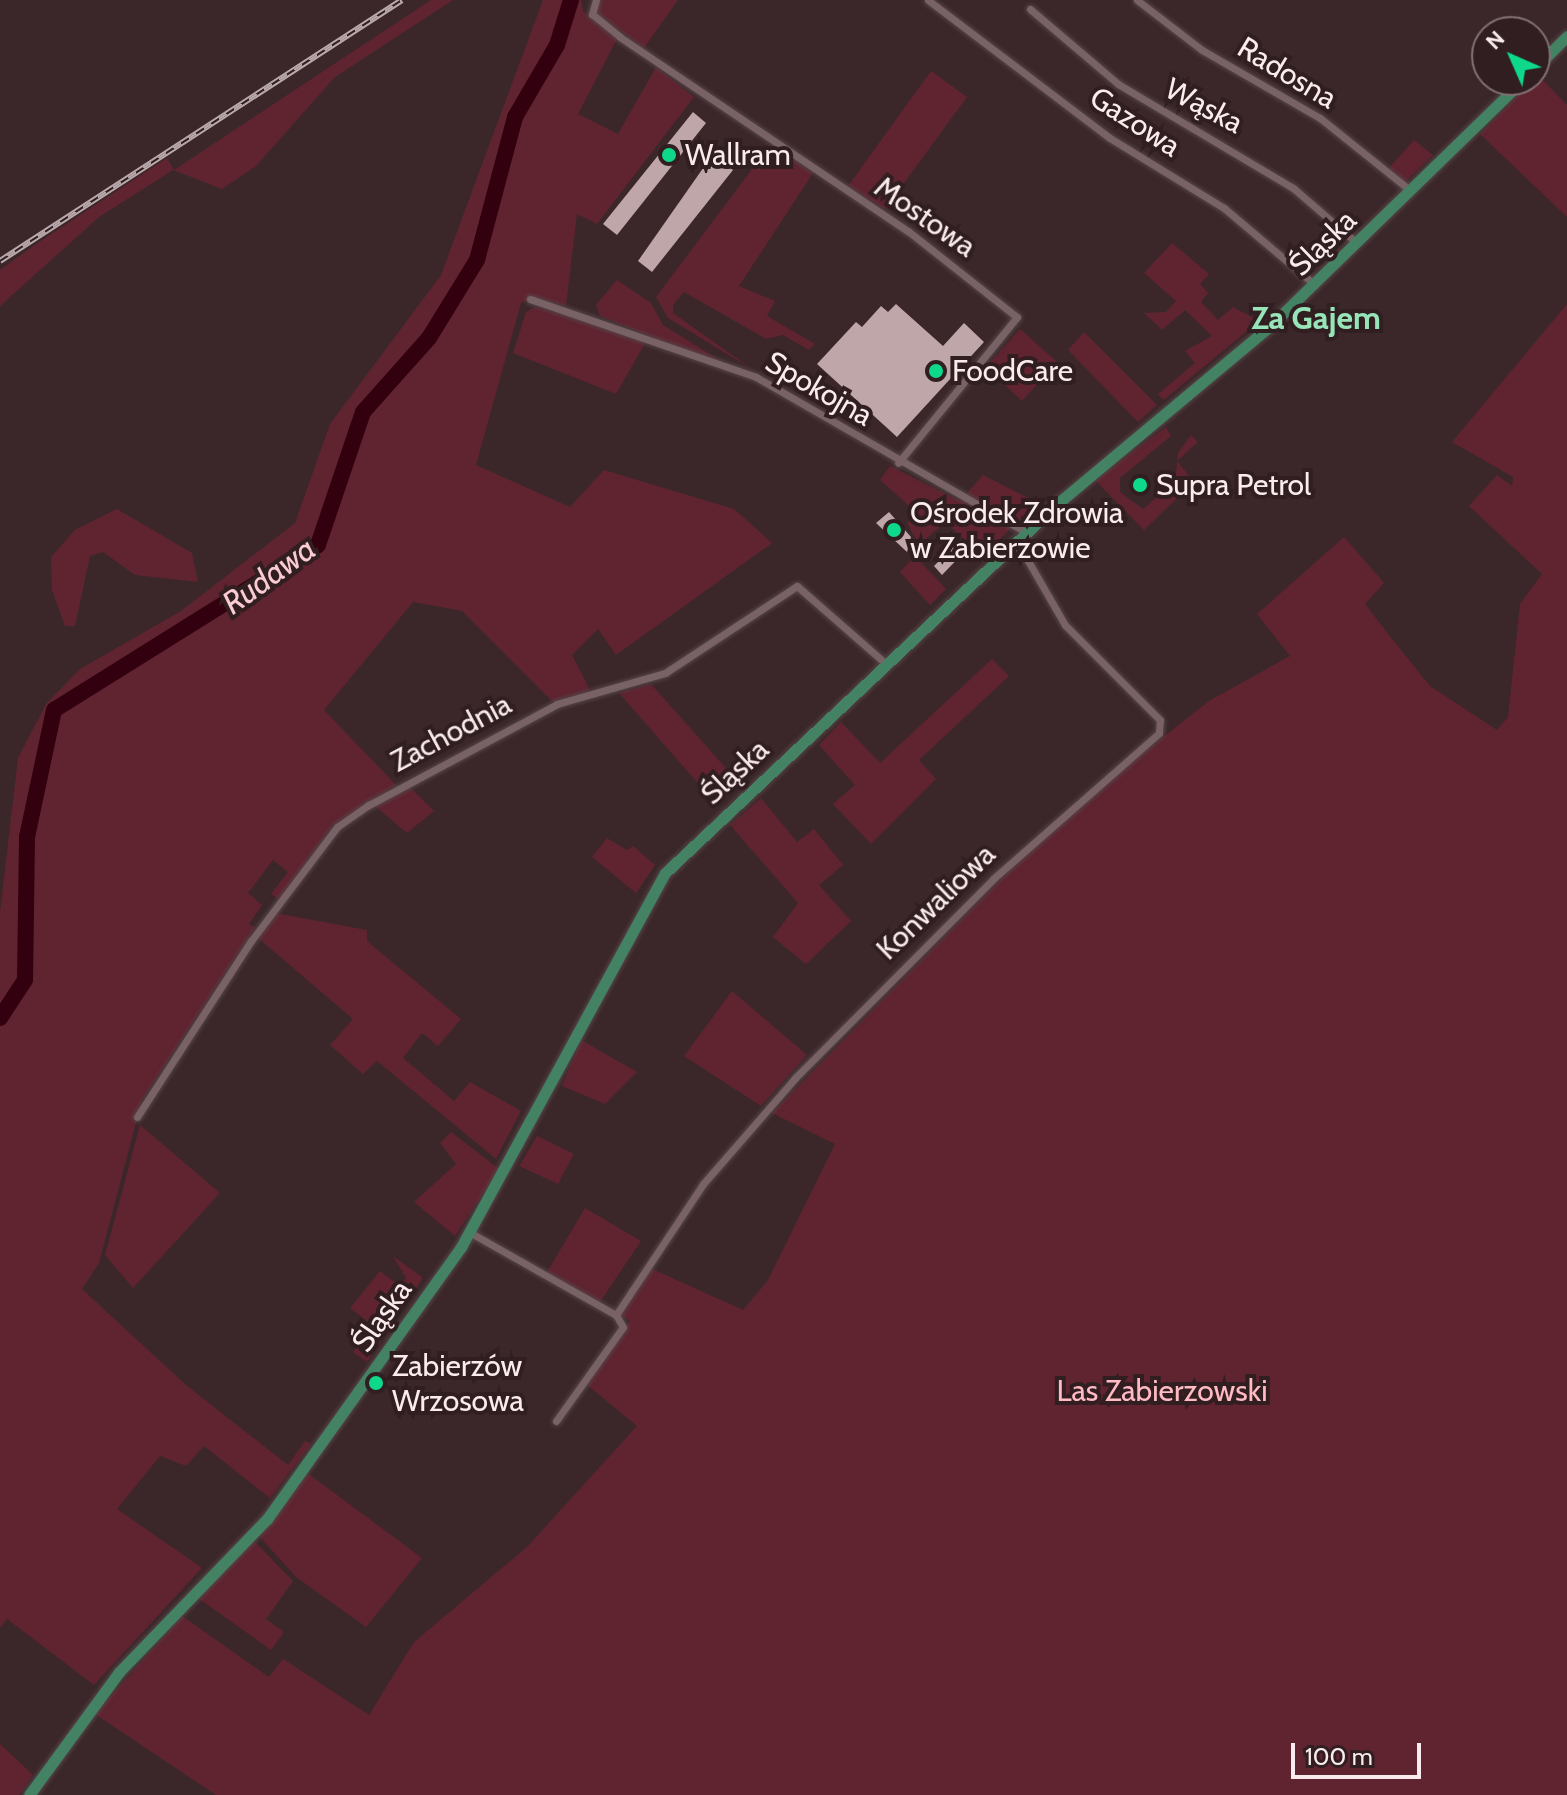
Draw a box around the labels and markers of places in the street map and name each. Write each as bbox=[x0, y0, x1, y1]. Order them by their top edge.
place label: Wallram bbox=[685, 137, 791, 173]
marker: Wallram bbox=[660, 146, 678, 164]
place label: FoodCare bbox=[952, 353, 1073, 389]
marker: FoodCare bbox=[927, 362, 945, 380]
place label: Supra Petrol bbox=[1156, 467, 1311, 503]
marker: Supra Petrol bbox=[1131, 476, 1149, 494]
place label: Ośrodek Zdrowia w Zabierzowie bbox=[910, 495, 1124, 566]
marker: Ośrodek Zdrowia w Zabierzowie bbox=[885, 521, 903, 539]
place label: Zabierzów Wrzosowa bbox=[392, 1348, 524, 1418]
marker: Zabierzów Wrzosowa bbox=[367, 1374, 385, 1392]

